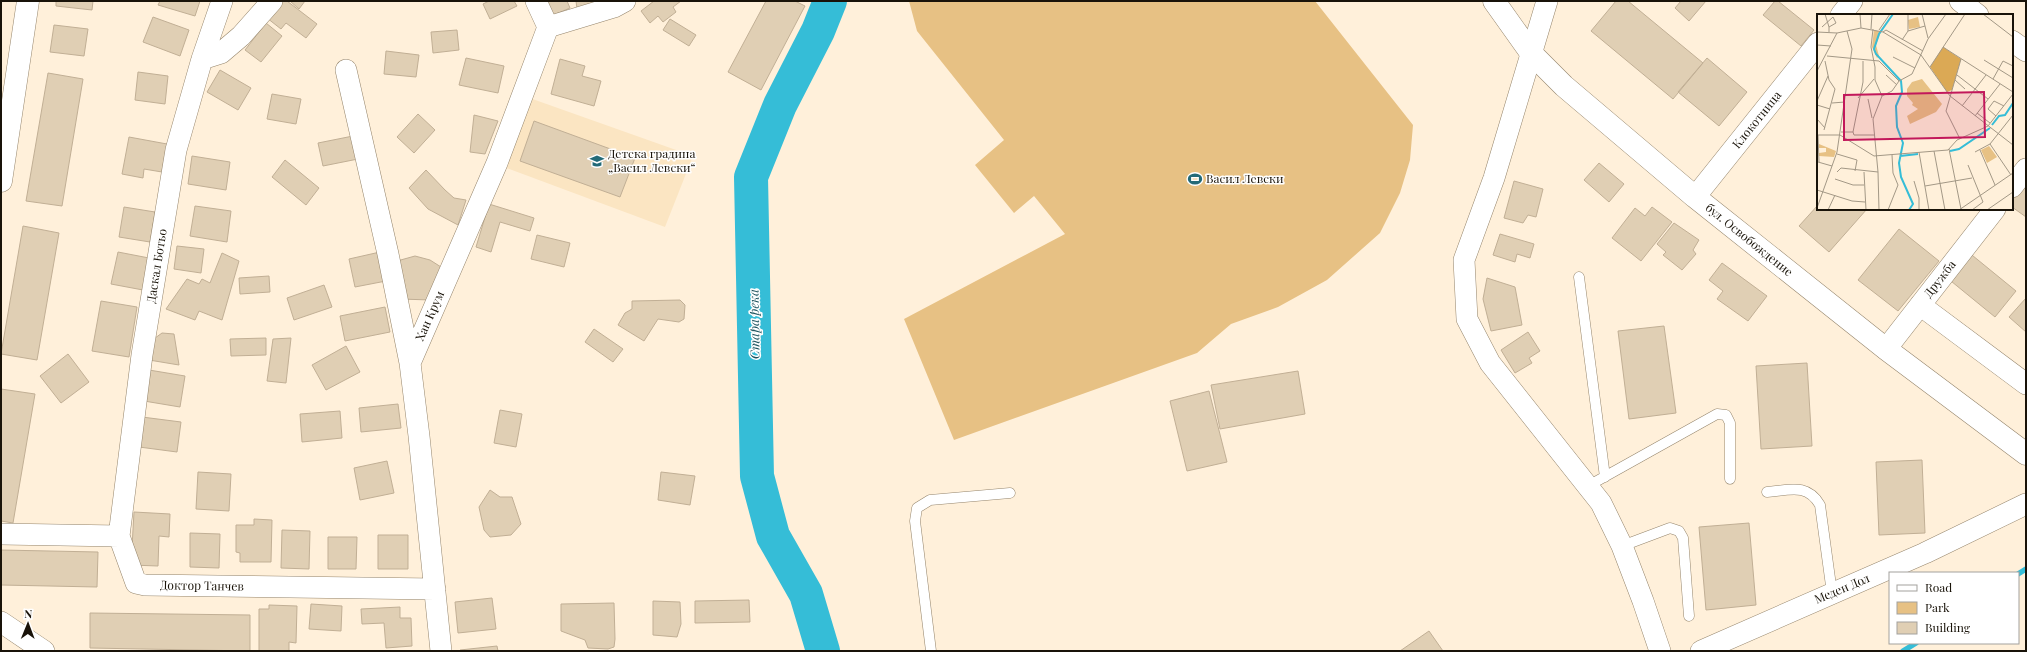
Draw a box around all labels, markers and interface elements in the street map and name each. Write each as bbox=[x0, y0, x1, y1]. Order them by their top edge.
inset map bbox=[1817, 14, 2013, 210]
street label: Клокотница bbox=[1728, 87, 1784, 151]
place label: Детска градина „Васил Левски“ bbox=[608, 145, 696, 175]
school or university icon: Детска градина „Васил Левски“ bbox=[589, 153, 605, 169]
place label: Васил Левски bbox=[1206, 170, 1284, 186]
sports icon: Васил Левски bbox=[1187, 171, 1203, 187]
street label: бул. Освобождение bbox=[1703, 199, 1797, 279]
street label: Даскал Ботьо bbox=[142, 227, 170, 304]
street label: Дружба bbox=[1920, 256, 1959, 300]
street label: Хан Крум bbox=[411, 288, 447, 343]
water label: Стара река bbox=[744, 289, 763, 359]
street label: Меден Дол bbox=[1812, 569, 1872, 607]
legend bbox=[1889, 572, 2019, 644]
street label: Доктор Танчев bbox=[160, 576, 245, 594]
text: Road bbox=[1925, 579, 1952, 595]
text: Park bbox=[1925, 599, 1950, 615]
north arrow bbox=[8, 604, 48, 644]
text: N bbox=[24, 606, 32, 621]
text: Building bbox=[1925, 619, 1971, 635]

